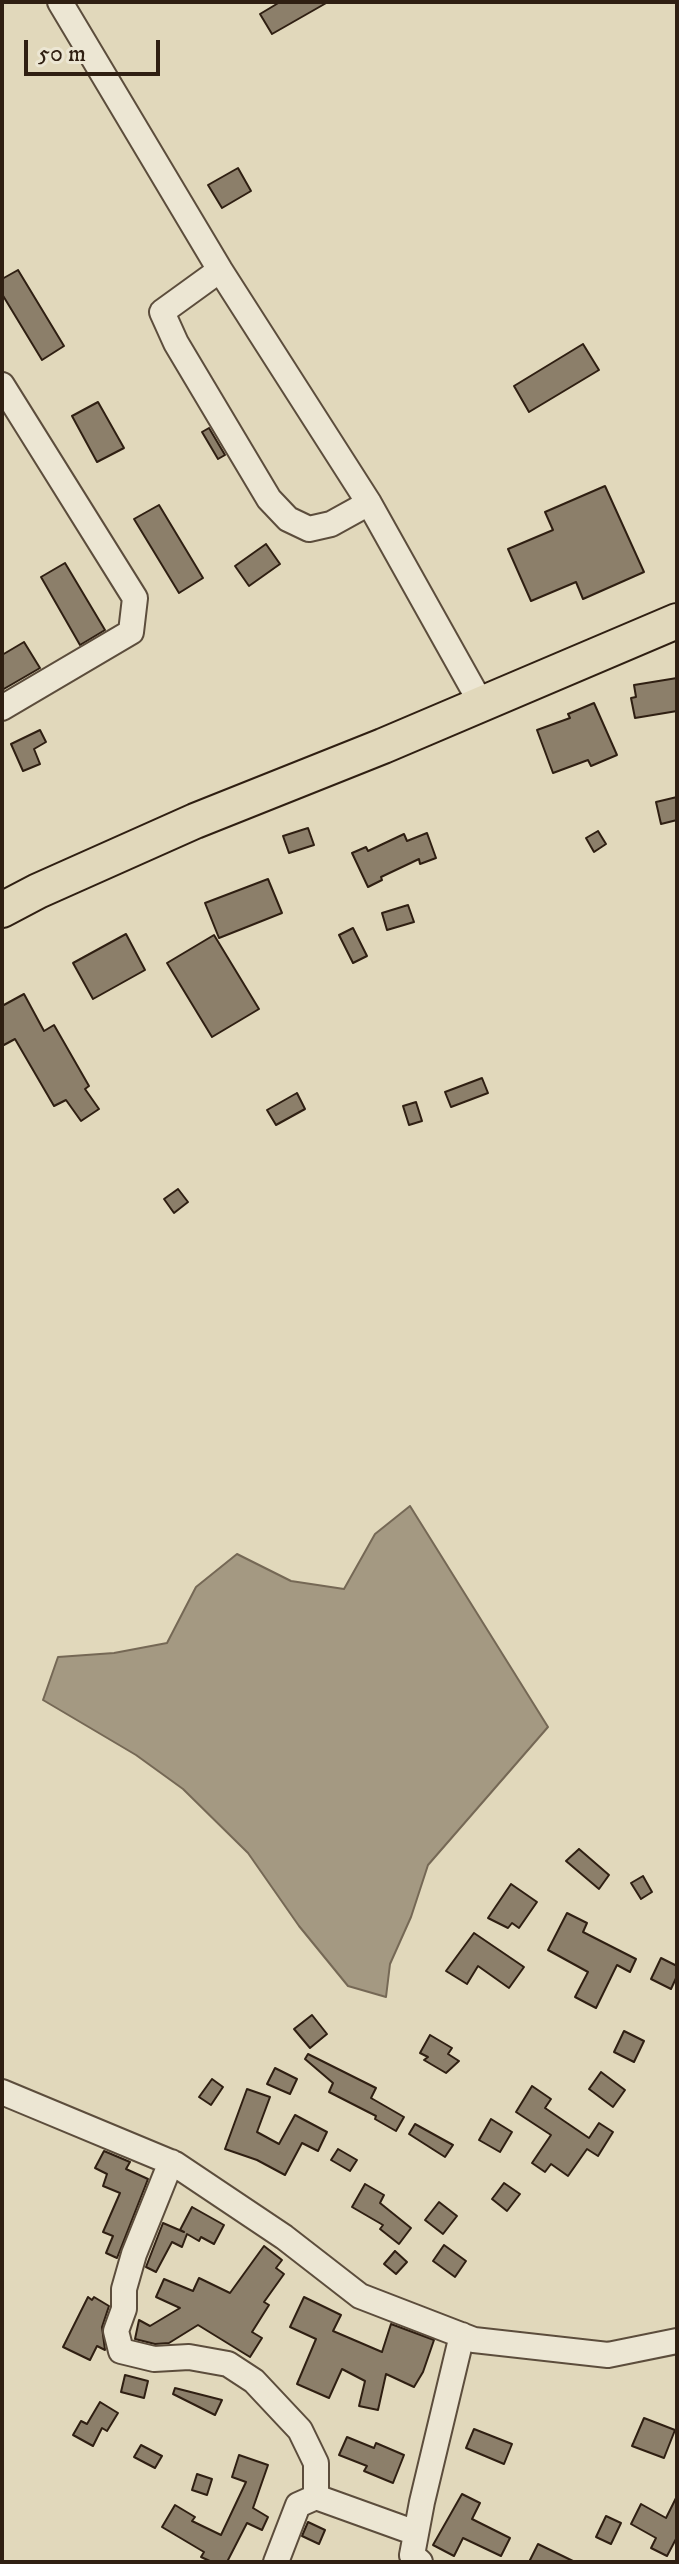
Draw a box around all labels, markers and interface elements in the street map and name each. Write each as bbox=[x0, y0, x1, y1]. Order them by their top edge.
scale bar bbox=[28, 24, 164, 74]
text: 50 m bbox=[38, 39, 86, 69]

